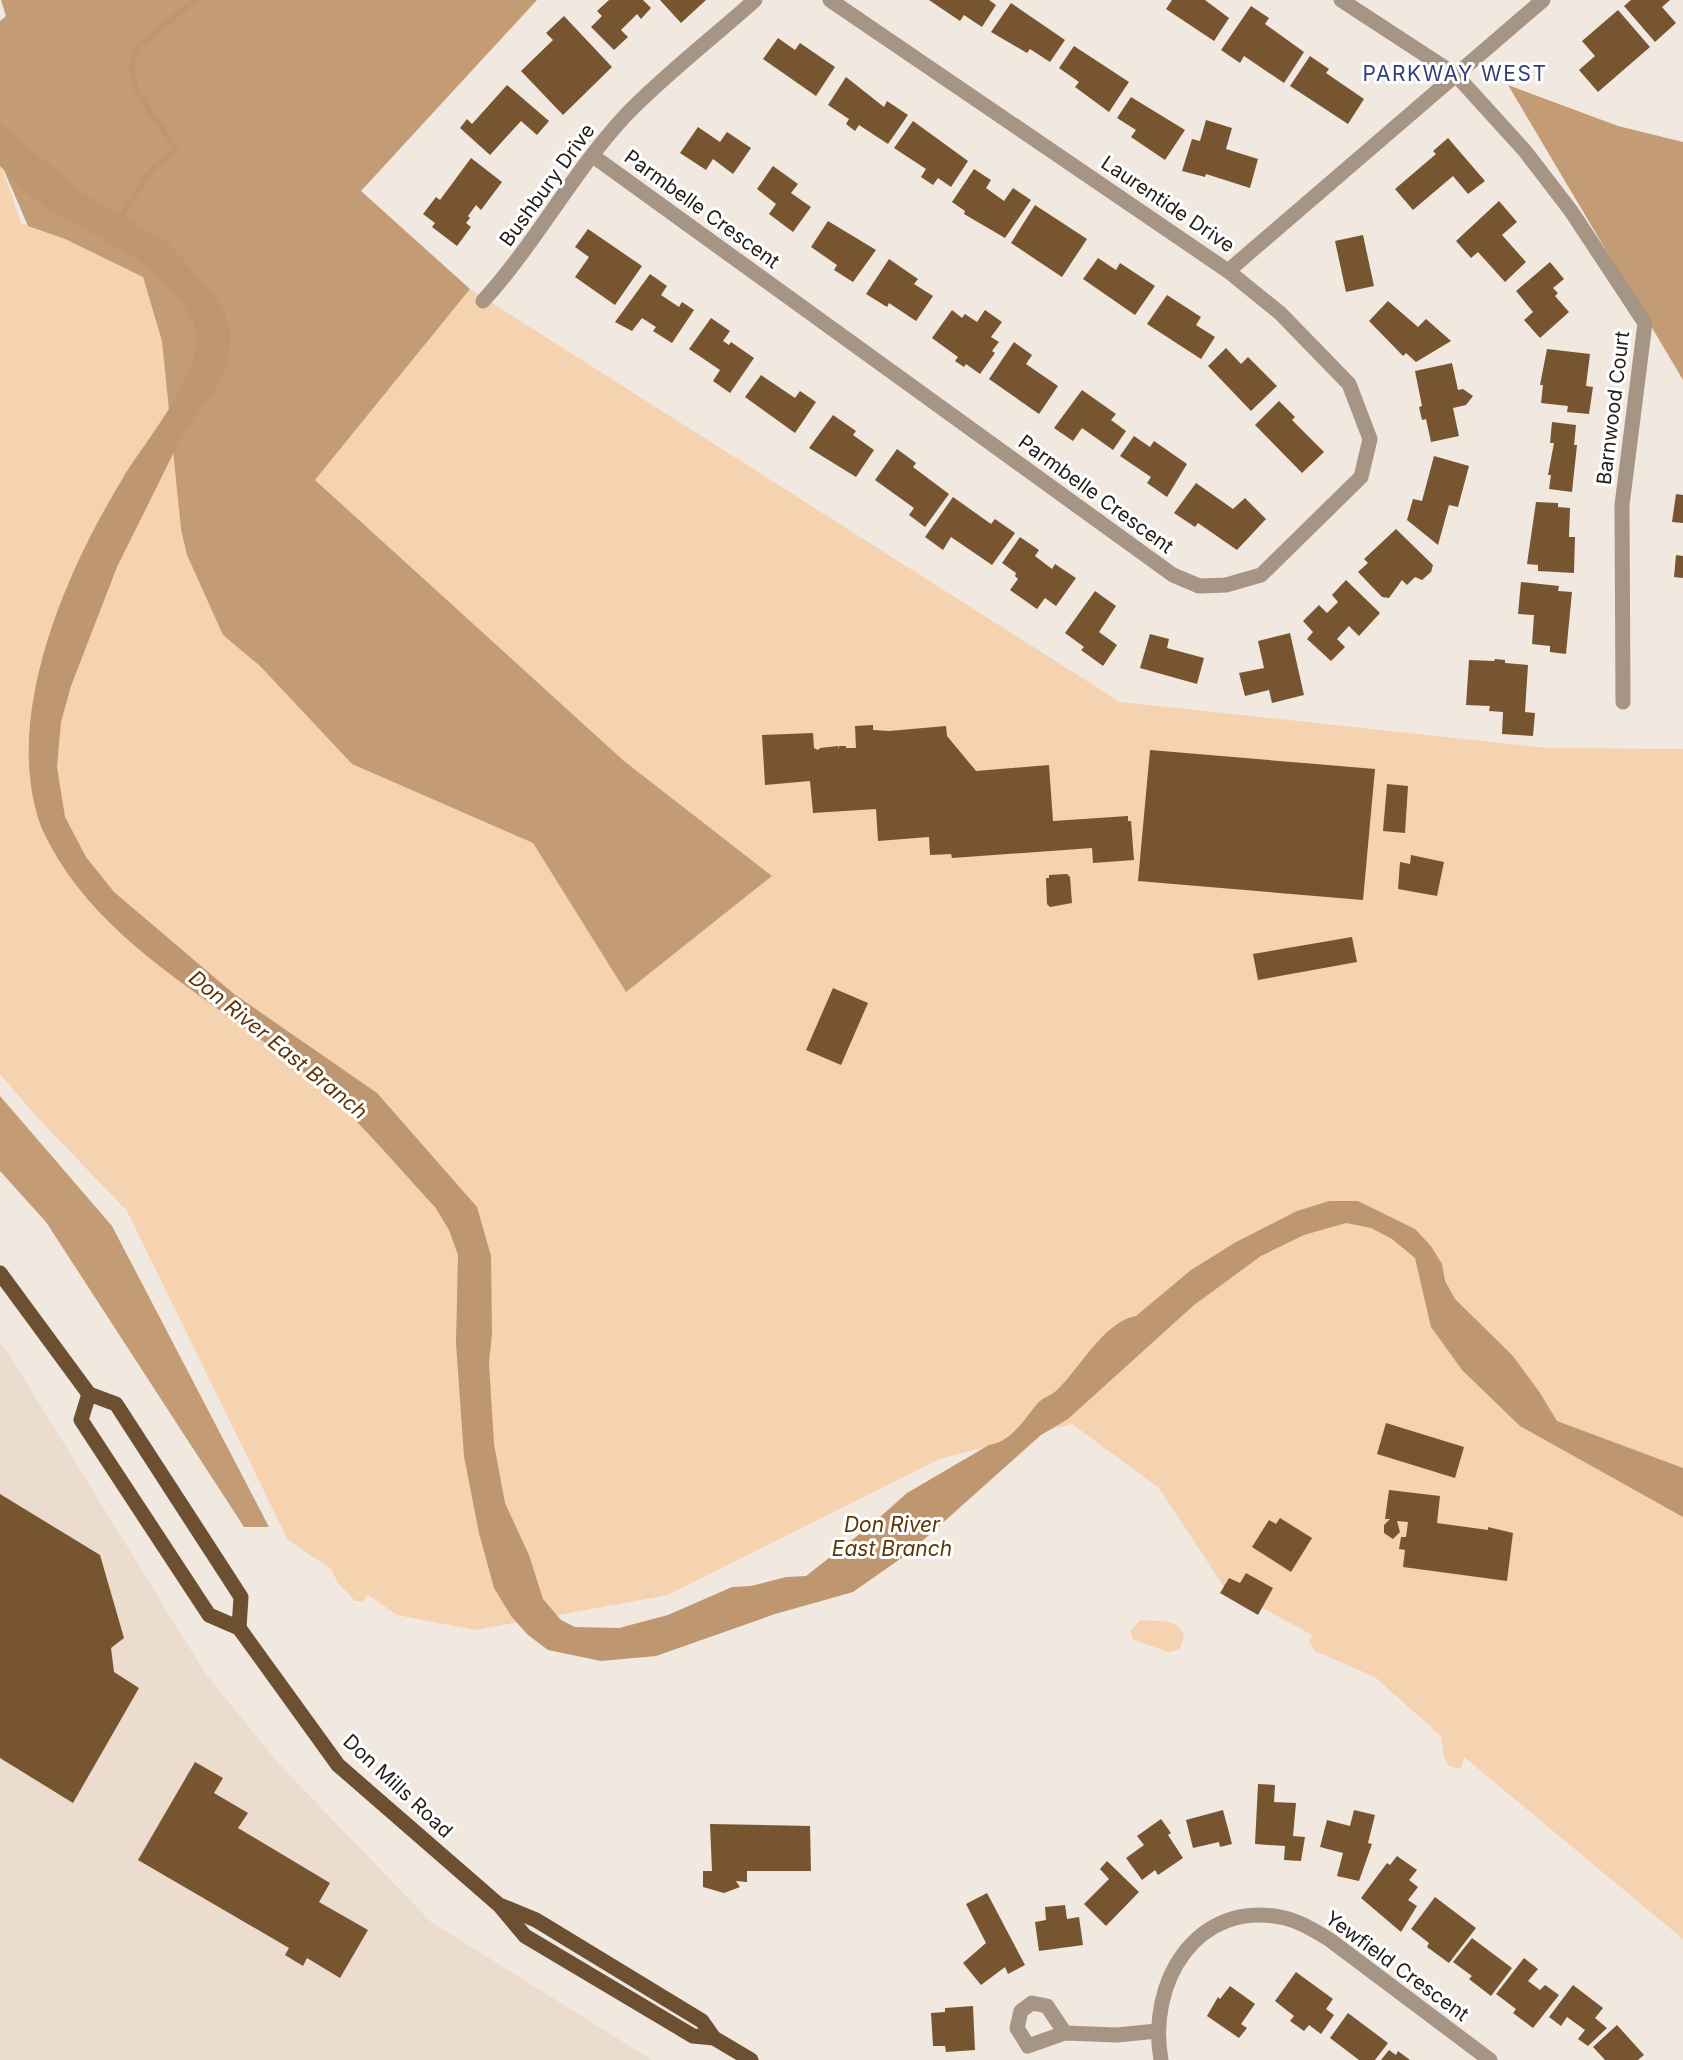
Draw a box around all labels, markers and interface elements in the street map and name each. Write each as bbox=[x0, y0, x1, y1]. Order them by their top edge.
district label: PARKWAY WEST bbox=[1363, 61, 1547, 86]
street label: Bushbury Drive bbox=[494, 119, 600, 251]
street label: Parmbelle Crescent bbox=[620, 145, 785, 274]
street label: Laurentide Drive bbox=[1097, 151, 1239, 257]
street label: Barnwood Court bbox=[1592, 329, 1634, 486]
street label: Parmbelle Crescent bbox=[1014, 430, 1179, 559]
water label: Don River East Branch bbox=[184, 965, 373, 1124]
water label: Don River East Branch bbox=[832, 1512, 952, 1561]
street label: Don Mills Road bbox=[338, 1729, 458, 1843]
street label: Yewfield Crescent bbox=[1320, 1906, 1474, 2026]

